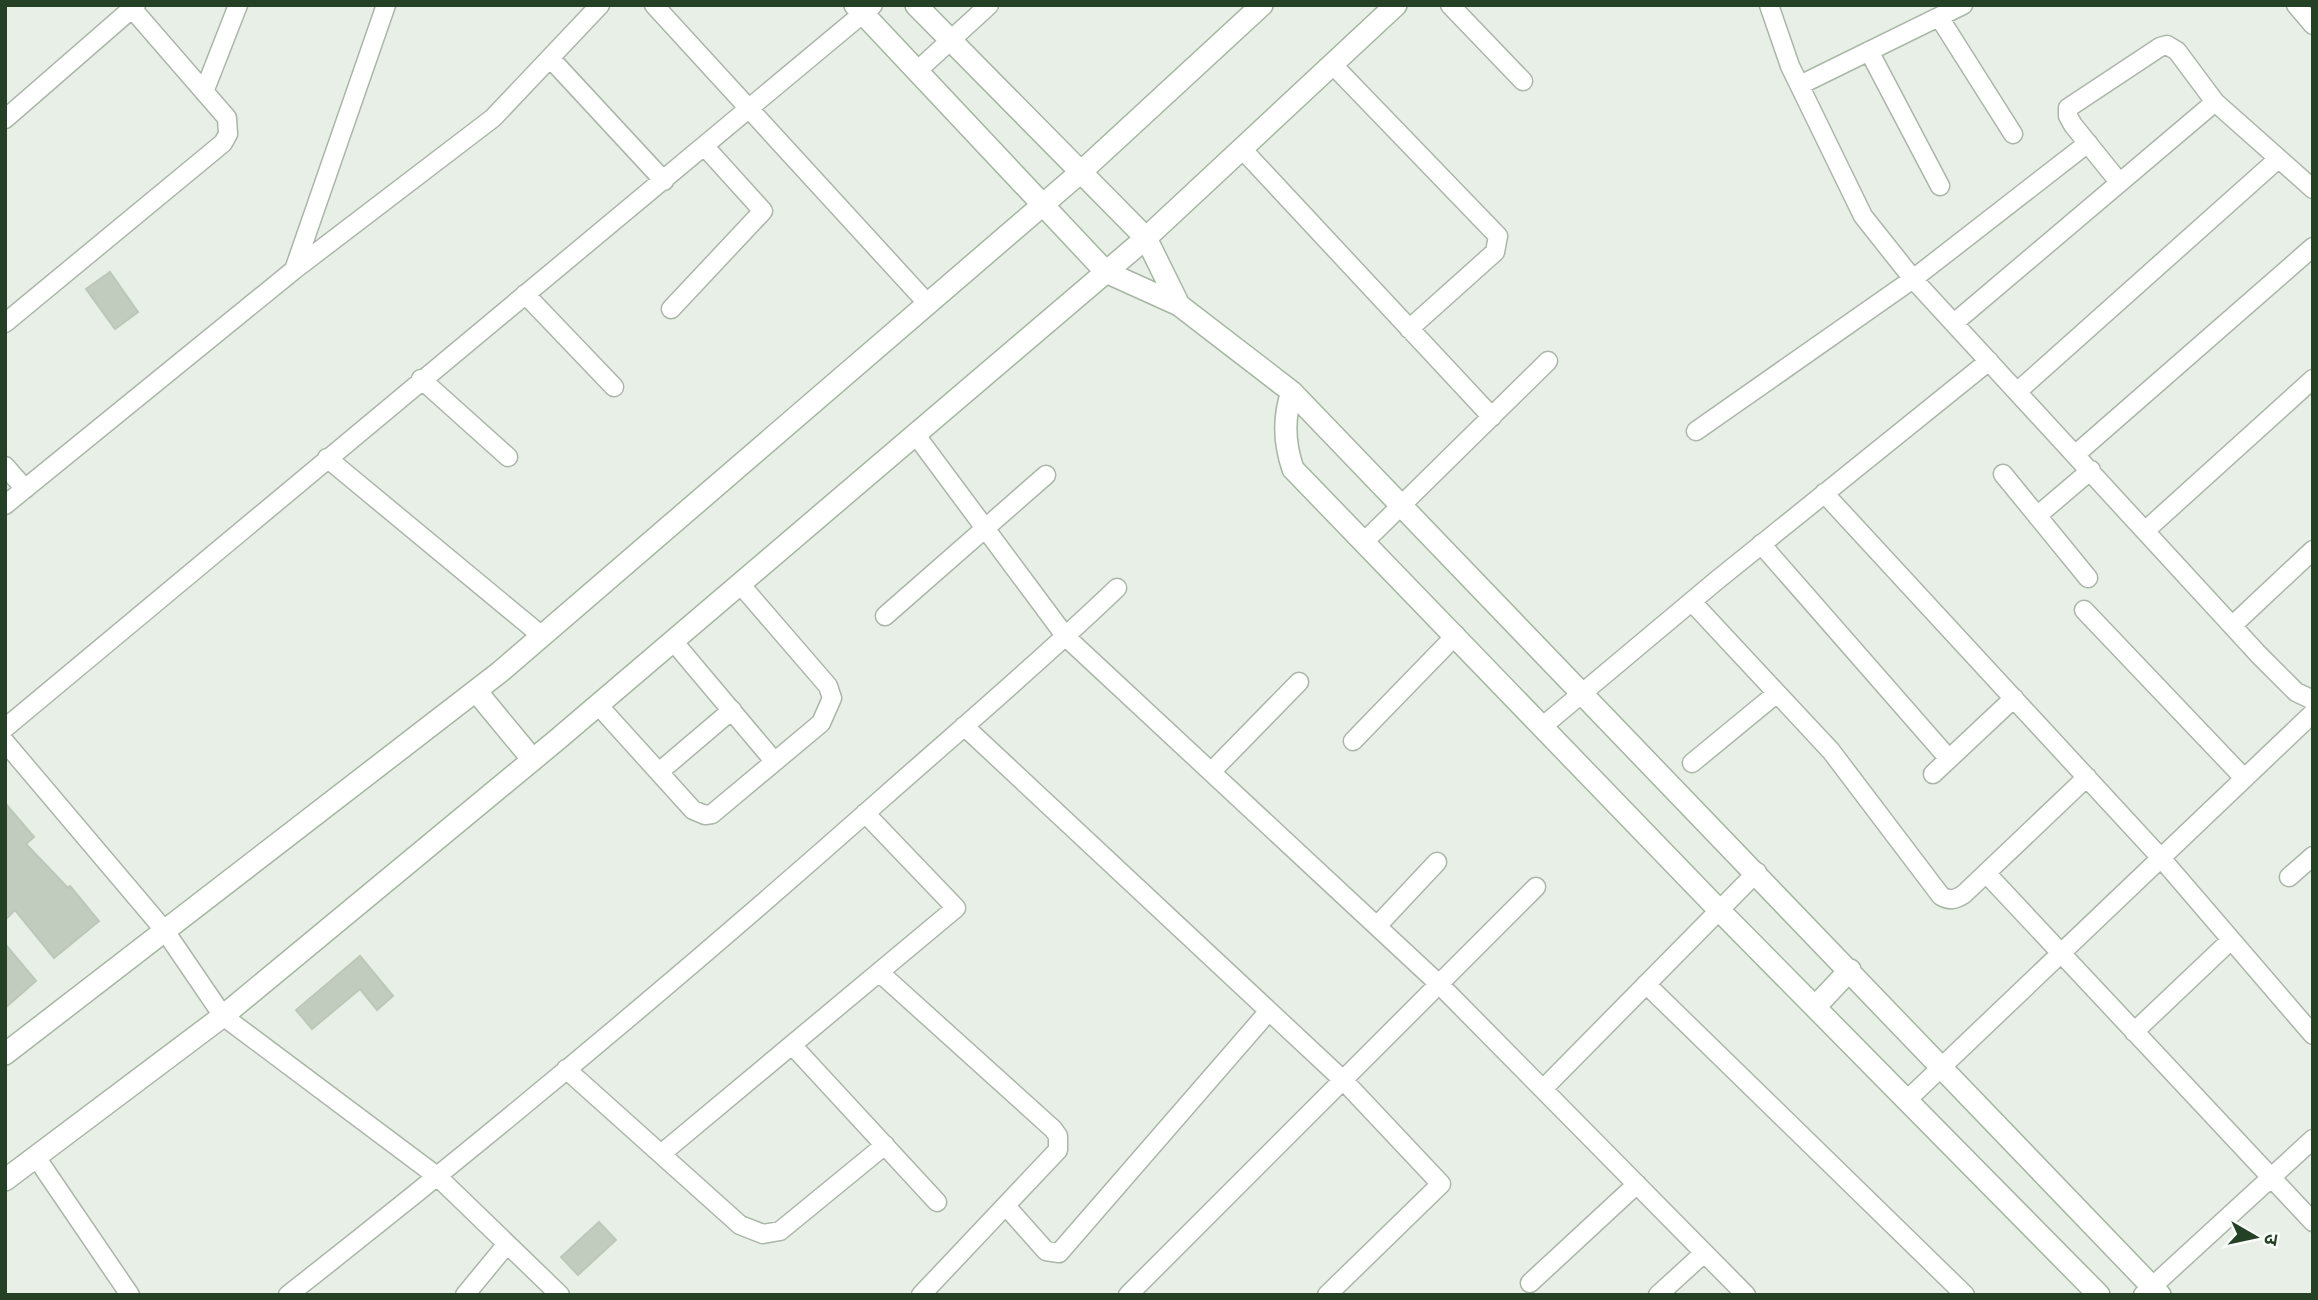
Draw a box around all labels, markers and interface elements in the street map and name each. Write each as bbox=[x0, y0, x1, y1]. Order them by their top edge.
north arrow bbox=[2220, 1202, 2290, 1272]
text: उ bbox=[2257, 1232, 2285, 1248]

